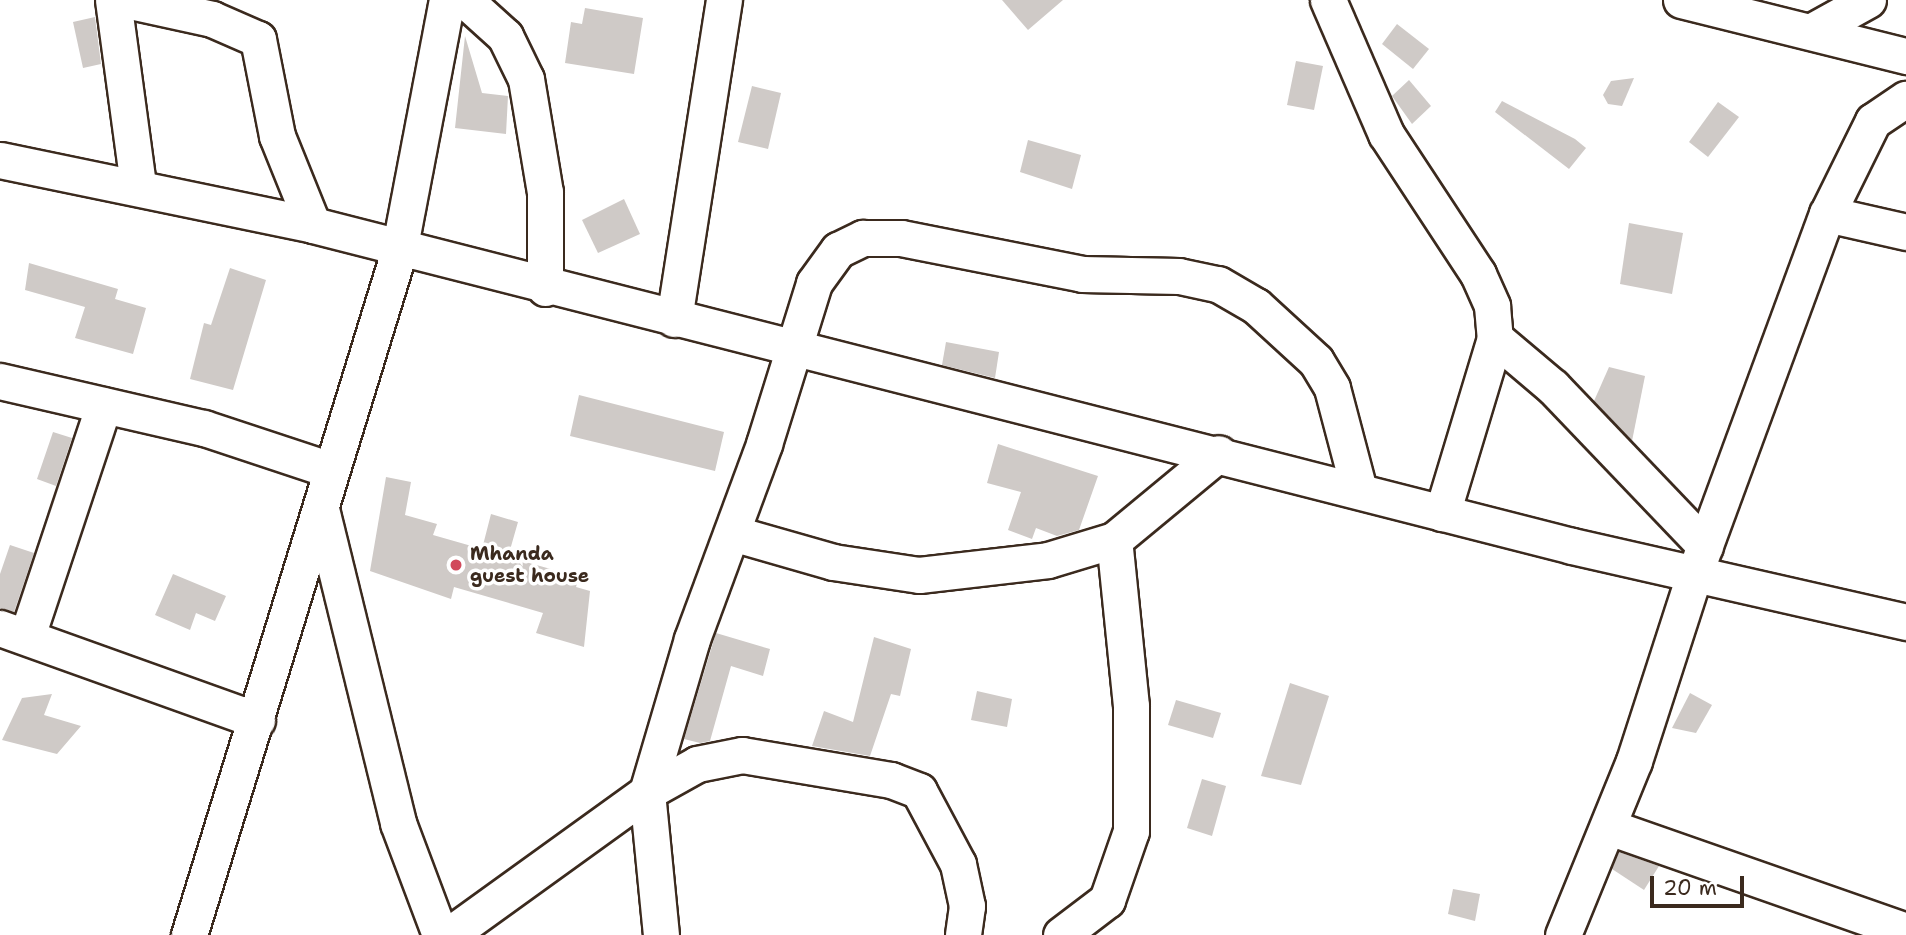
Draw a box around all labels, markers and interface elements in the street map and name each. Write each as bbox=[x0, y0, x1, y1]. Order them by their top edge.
place label: Mhanda guest house bbox=[470, 543, 589, 587]
marker: Mhanda guest house bbox=[448, 557, 464, 573]
scale bar bbox=[1654, 862, 1748, 906]
text: 20 m bbox=[1663, 874, 1717, 902]

